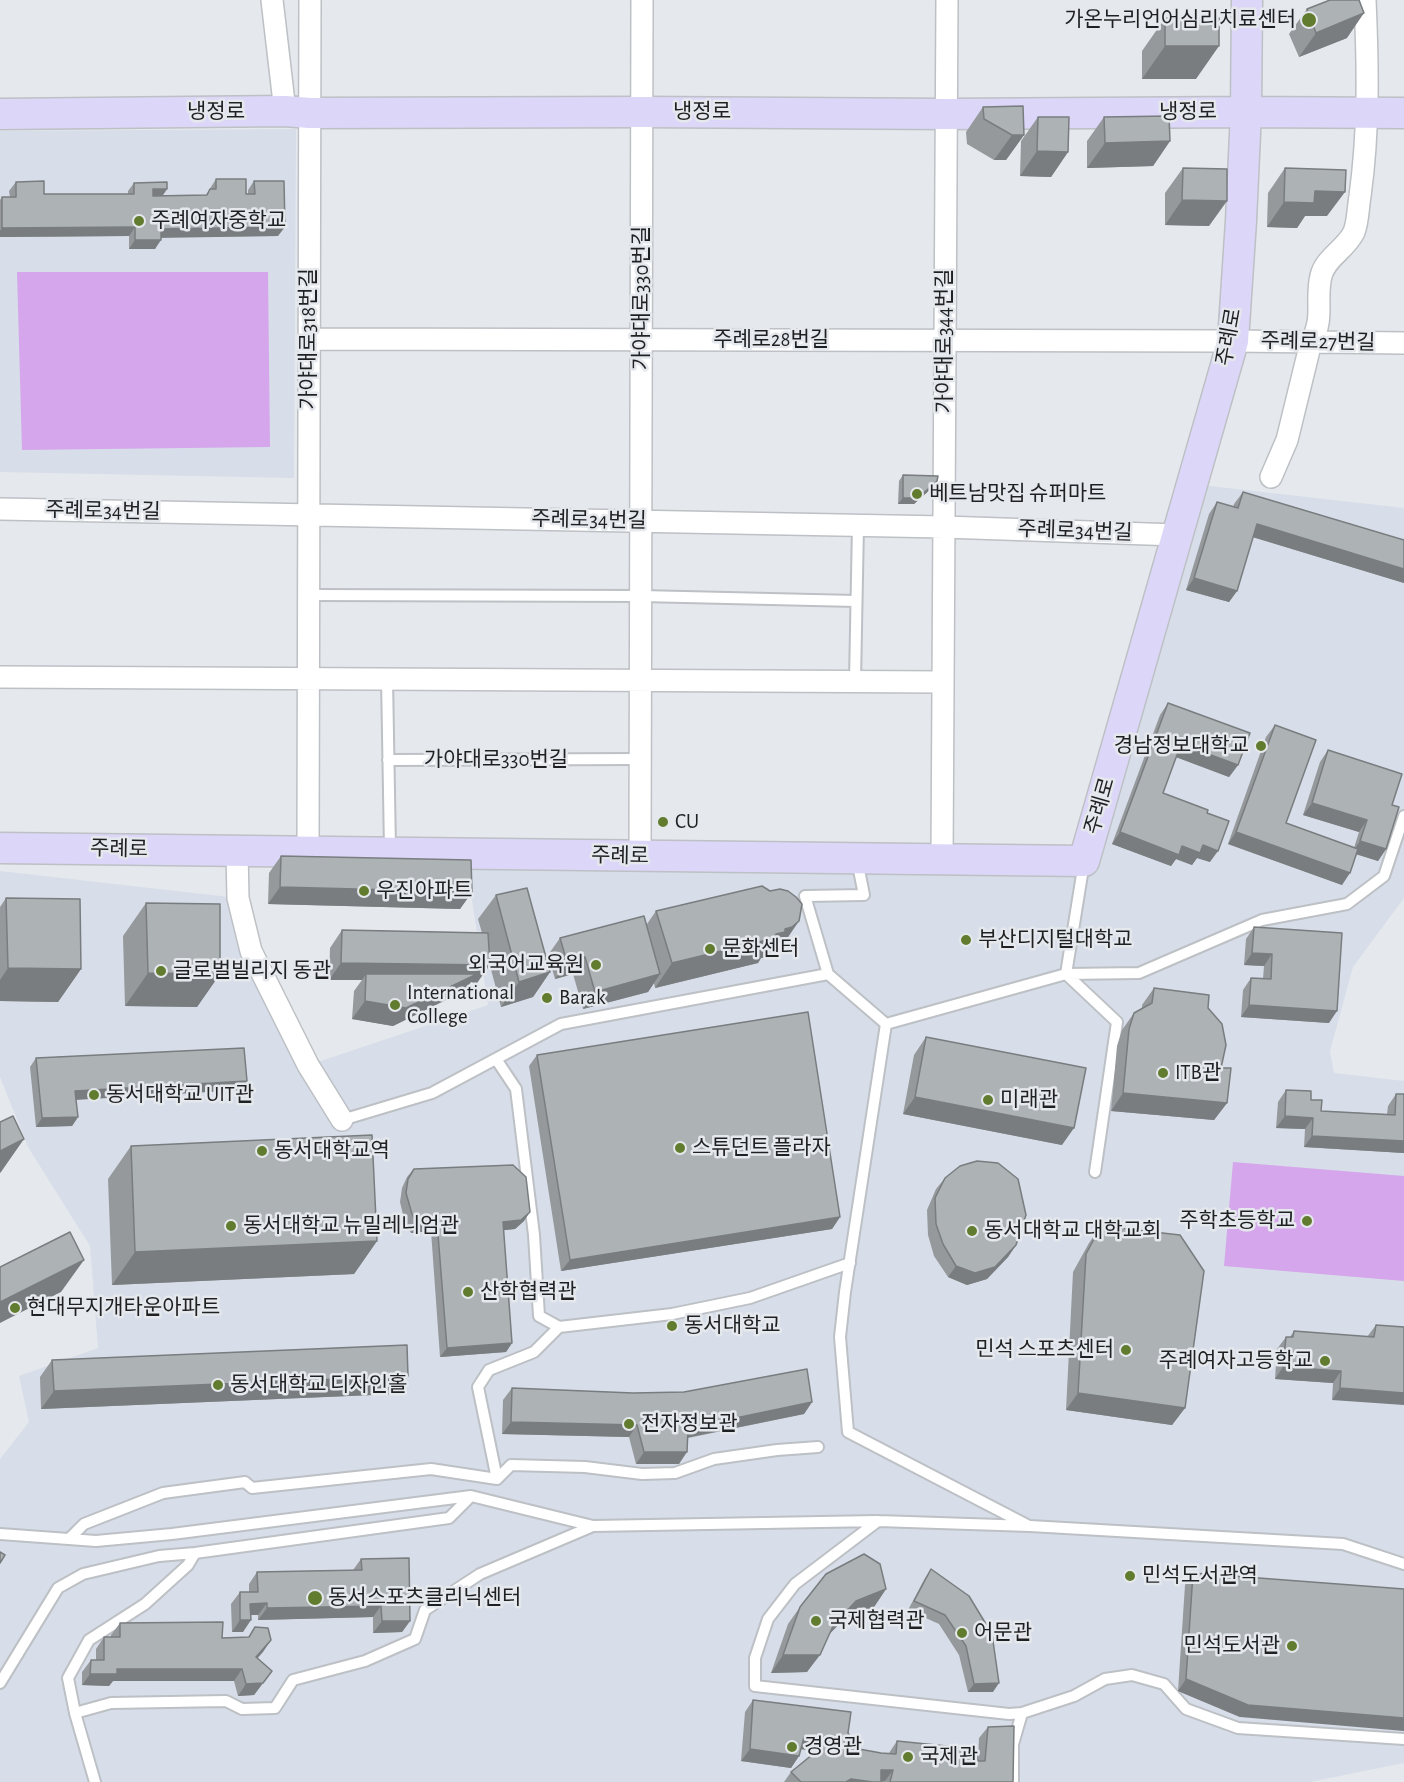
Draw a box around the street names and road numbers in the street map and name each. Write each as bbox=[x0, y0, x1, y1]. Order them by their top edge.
street label: 냉정로 bbox=[187, 99, 245, 125]
street label: 냉정로 bbox=[673, 99, 731, 125]
street label: 냉정로 bbox=[1159, 99, 1217, 125]
street label: 가야대로330번길 bbox=[629, 226, 655, 370]
street label: 가야대로318번길 bbox=[296, 268, 322, 410]
street label: 가야대로344번길 bbox=[932, 269, 958, 413]
street label: 주례로 bbox=[1212, 306, 1246, 368]
street label: 주례로28번길 bbox=[713, 327, 829, 353]
street label: 주례로27번길 bbox=[1260, 328, 1376, 356]
street label: 주례로34번길 bbox=[45, 497, 161, 525]
street label: 주례로34번길 bbox=[531, 506, 647, 534]
street label: 주례로34번길 bbox=[1017, 516, 1133, 546]
street label: 가야대로330번길 bbox=[424, 747, 568, 773]
street label: 주례로 bbox=[1080, 775, 1120, 837]
street label: 주례로 bbox=[90, 836, 148, 862]
street label: 주례로 bbox=[591, 843, 649, 869]

